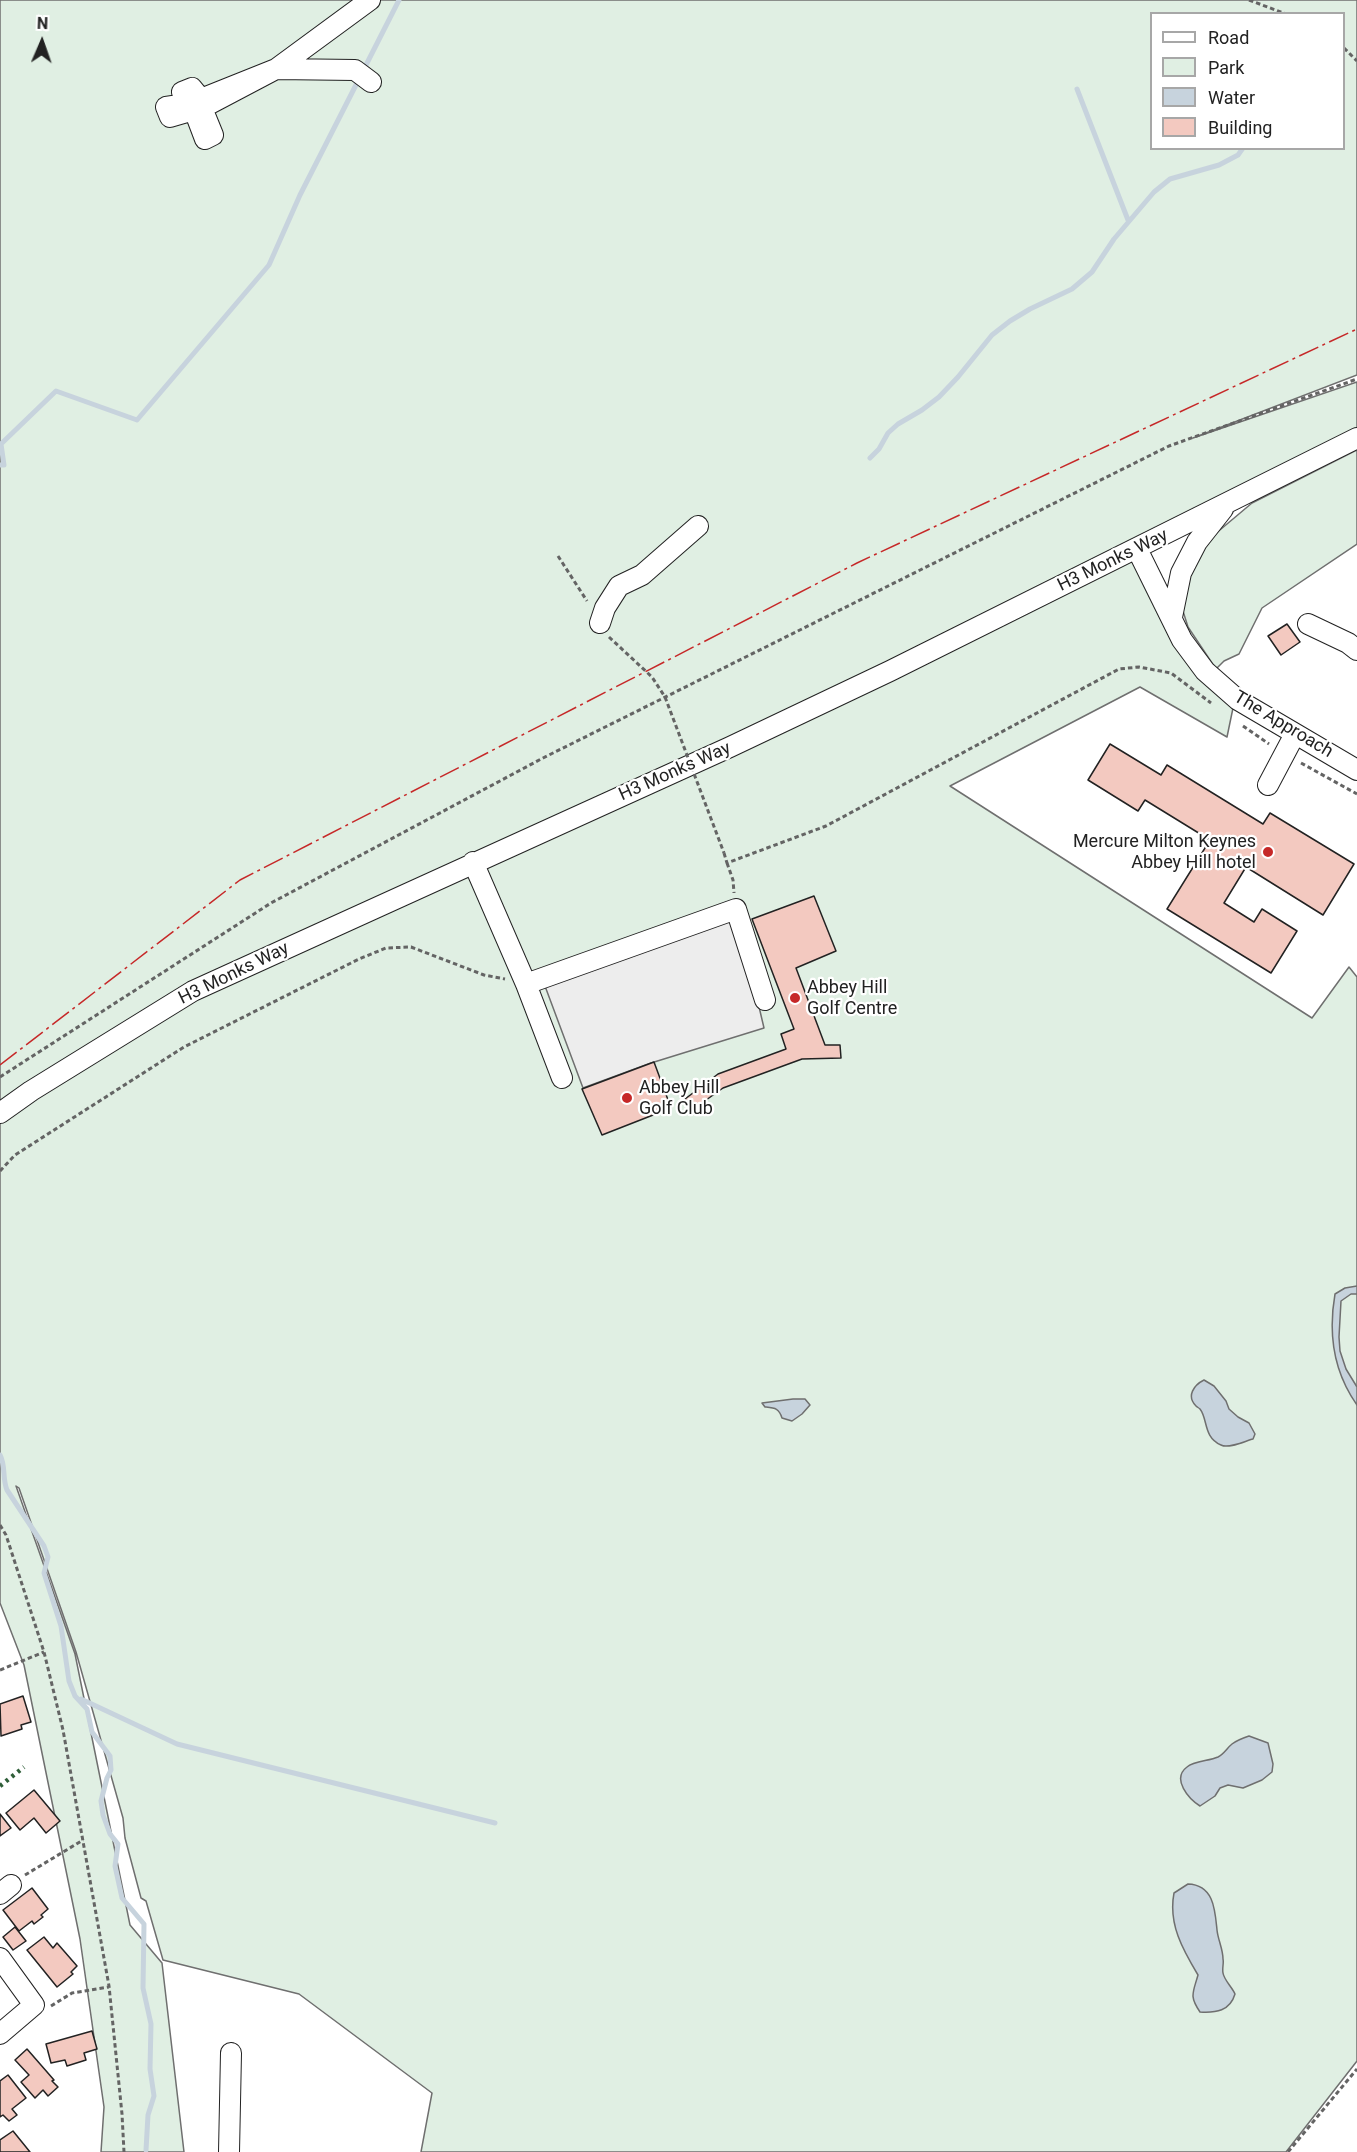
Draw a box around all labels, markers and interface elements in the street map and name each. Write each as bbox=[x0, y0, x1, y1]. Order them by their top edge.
north arrow bbox=[12, 12, 72, 72]
legend bbox=[1150, 12, 1345, 150]
text: N bbox=[37, 14, 49, 33]
text: Road bbox=[1208, 27, 1249, 48]
text: Park bbox=[1208, 57, 1244, 78]
text: Water bbox=[1208, 87, 1255, 108]
text: Building bbox=[1208, 117, 1272, 138]
street label: H3 Monks Way bbox=[1054, 525, 1172, 597]
street label: The Approach bbox=[1229, 687, 1337, 763]
street label: H3 Monks Way bbox=[616, 738, 734, 806]
place label: Mercure Milton Keynes Abbey Hill hotel bbox=[1073, 831, 1256, 874]
marker: Mercure Milton Keynes Abbey Hill hotel bbox=[1261, 845, 1275, 859]
street label: H3 Monks Way bbox=[175, 938, 293, 1010]
place label: Abbey Hill Golf Centre bbox=[807, 977, 897, 1020]
marker: Abbey Hill Golf Centre bbox=[788, 991, 802, 1005]
place label: Abbey Hill Golf Club bbox=[639, 1077, 719, 1120]
marker: Abbey Hill Golf Club bbox=[620, 1091, 634, 1105]

